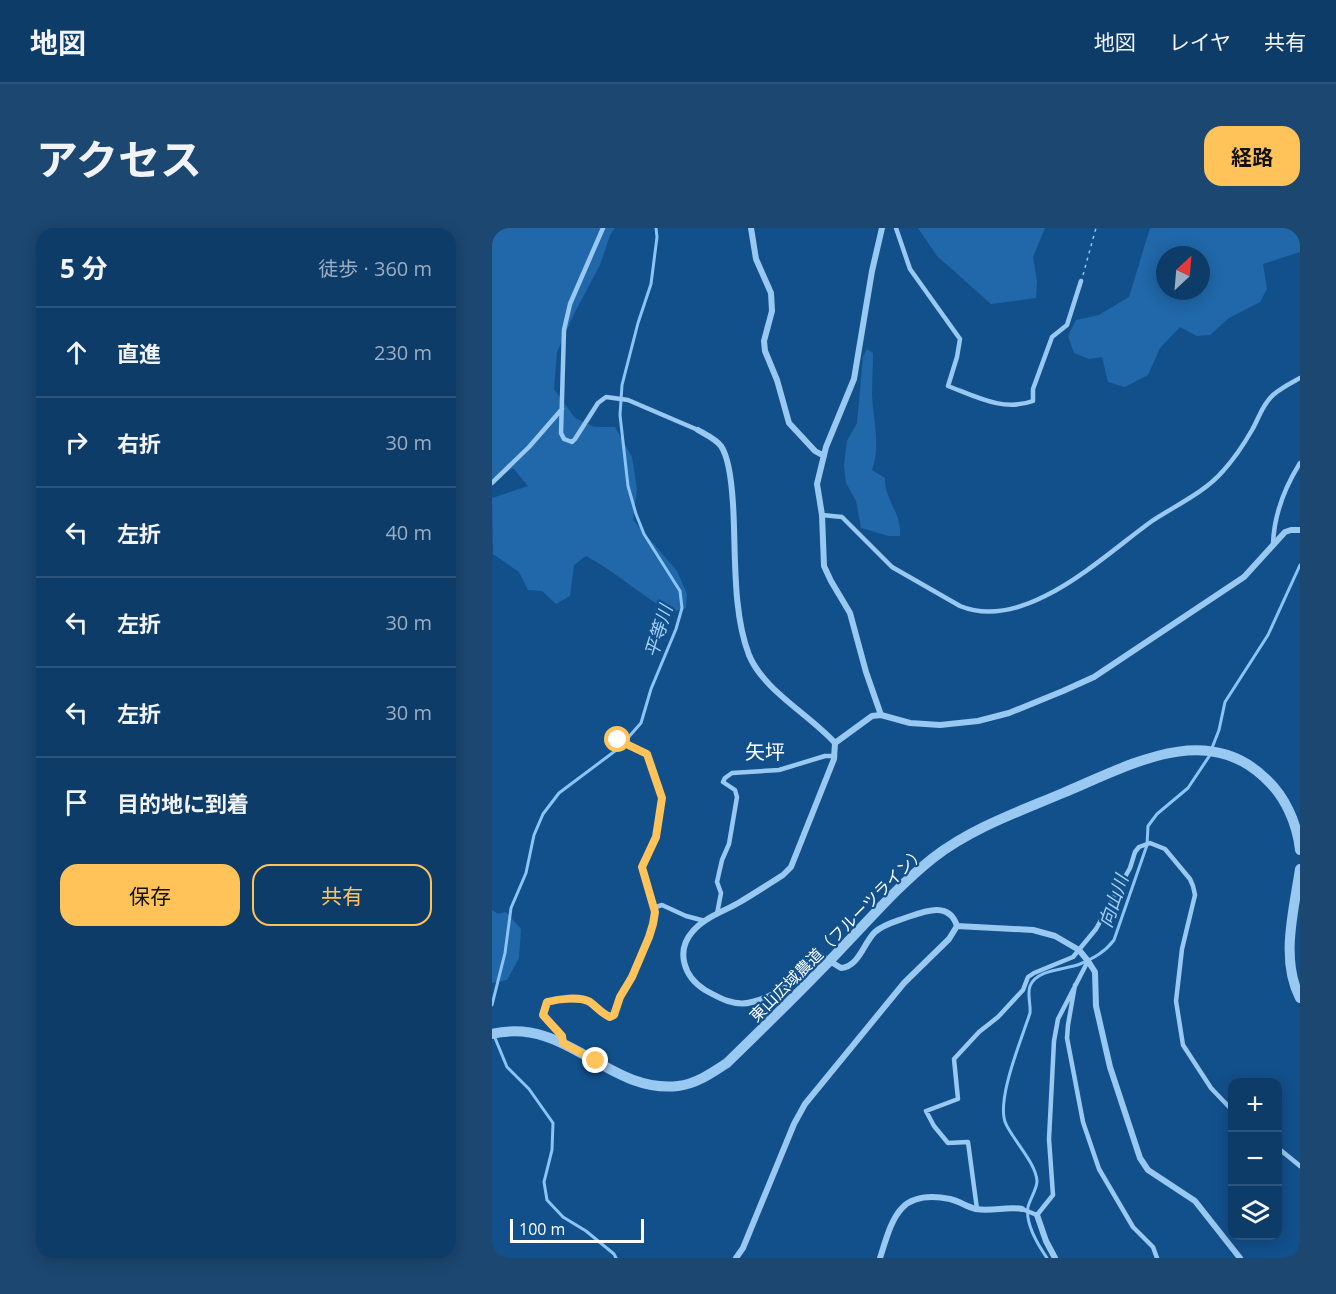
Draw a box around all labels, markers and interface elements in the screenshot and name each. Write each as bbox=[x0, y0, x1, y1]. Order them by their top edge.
text: 地図 bbox=[30, 23, 86, 61]
text: 地図 bbox=[1094, 28, 1136, 56]
text: レイヤ bbox=[1169, 28, 1231, 56]
text: 共有 bbox=[1264, 28, 1306, 56]
button: 経路 bbox=[1204, 126, 1300, 186]
text: アクセス bbox=[36, 130, 202, 187]
north arrow bbox=[1156, 246, 1210, 300]
text: 5 分 bbox=[60, 250, 108, 286]
text: 徒歩 · 360 m bbox=[318, 255, 432, 282]
icon: ahead bbox=[60, 336, 93, 369]
text: 直進 bbox=[117, 338, 161, 368]
text: 230 m bbox=[374, 339, 432, 366]
icon: right bbox=[60, 426, 93, 459]
text: 右折 bbox=[117, 428, 161, 458]
text: 30 m bbox=[385, 429, 432, 456]
icon: left bbox=[60, 516, 93, 549]
text: 左折 bbox=[117, 518, 161, 548]
text: 40 m bbox=[385, 519, 432, 546]
water label: 平等川 bbox=[639, 600, 678, 660]
icon: left bbox=[60, 606, 93, 639]
text: 左折 bbox=[117, 608, 161, 638]
text: 30 m bbox=[385, 609, 432, 636]
icon: left bbox=[60, 696, 93, 729]
text: 左折 bbox=[117, 698, 161, 728]
text: 30 m bbox=[385, 699, 432, 726]
route start bbox=[604, 726, 630, 752]
district label: 矢坪 bbox=[745, 738, 785, 765]
icon: arrive bbox=[60, 786, 93, 819]
text: 目的地に到着 bbox=[117, 788, 249, 818]
street label: 東山広域農道（フルーツライン） bbox=[744, 841, 930, 1027]
button: 保存 bbox=[60, 864, 240, 926]
button: 共有 bbox=[252, 864, 432, 926]
water label: 向山川 bbox=[1093, 870, 1134, 930]
route end bbox=[582, 1047, 608, 1073]
map controls bbox=[1228, 1078, 1282, 1240]
button: + bbox=[1228, 1078, 1282, 1132]
button: − bbox=[1228, 1132, 1282, 1186]
button: layers bbox=[1228, 1186, 1282, 1240]
scale bar bbox=[510, 1216, 644, 1244]
text: 100 m bbox=[519, 1218, 565, 1240]

